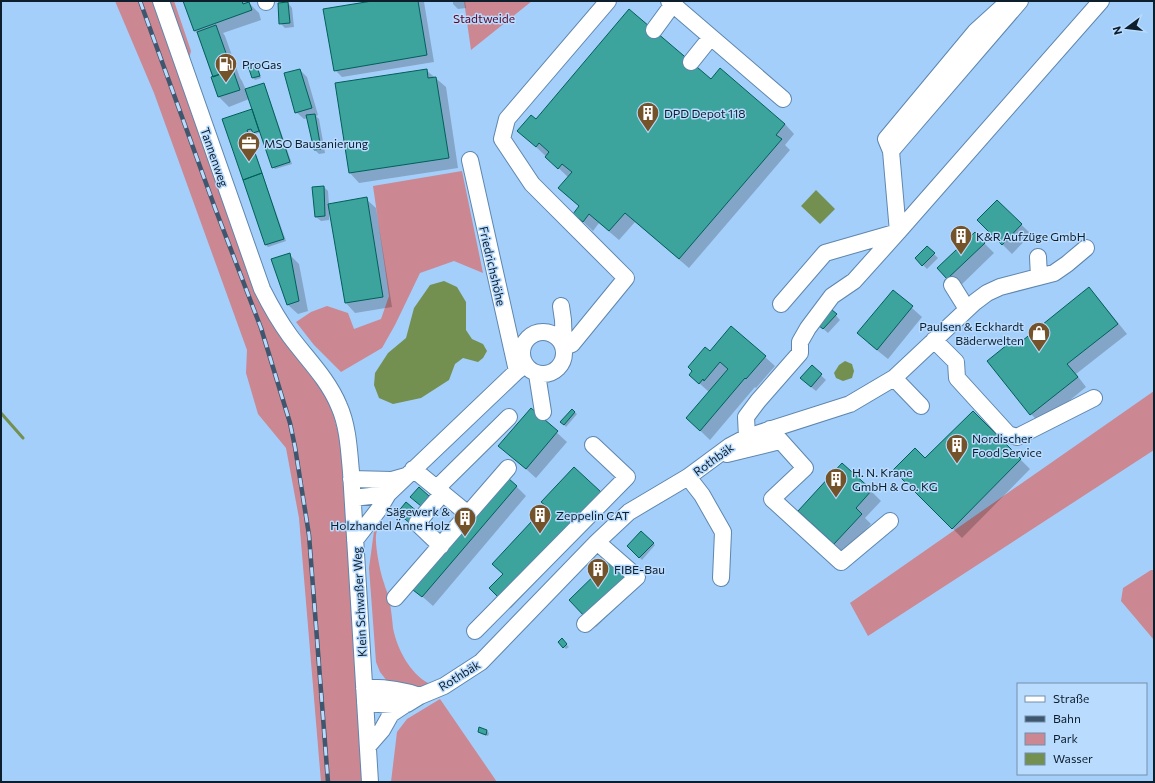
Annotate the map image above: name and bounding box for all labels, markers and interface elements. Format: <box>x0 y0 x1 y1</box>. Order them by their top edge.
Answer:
north arrow <box>1107 8 1147 48</box>
park label: Stadtweide <box>453 11 515 25</box>
text: N <box>1110 25 1124 36</box>
fuel station icon: ProGas <box>213 51 239 84</box>
place label: ProGas <box>242 57 282 71</box>
building icon: DPD Depot 118 <box>635 100 661 133</box>
place label: DPD Depot 118 <box>664 106 746 120</box>
street label: Tannenweg <box>198 125 232 189</box>
office icon: MSO Bausanierung <box>236 130 262 163</box>
place label: MSO Bausanierung <box>264 136 369 150</box>
building icon: K&R Aufzüge GmbH <box>948 223 974 256</box>
street label: Friedrichshöhe <box>477 225 509 307</box>
place label: K&R Aufzüge GmbH <box>976 229 1086 243</box>
place label: Paulsen & Eckhardt Bäderwelten <box>919 319 1024 347</box>
shop icon: Paulsen & Eckhardt Bäderwelten <box>1026 320 1052 353</box>
place label: Nordischer Food Service <box>972 431 1042 459</box>
building icon: Nordischer Food Service <box>944 432 970 465</box>
street label: Rothbäk <box>690 439 736 478</box>
place label: H. N. Krane GmbH & Co. KG <box>852 465 937 493</box>
building icon: H. N. Krane GmbH & Co. KG <box>823 466 849 499</box>
building icon: Zeppelin CAT <box>527 502 553 535</box>
place label: Sägewerk & Holzhandel Änne Holz <box>330 504 450 532</box>
building icon: Sägewerk & Holzhandel Änne Holz <box>452 505 478 538</box>
place label: Zeppelin CAT <box>556 508 630 522</box>
street label: Klein Schwaßer Weg <box>349 546 369 657</box>
building icon: FIBE-Bau <box>585 556 611 589</box>
place label: FIBE-Bau <box>614 562 665 576</box>
street label: Rothbäk <box>436 657 483 693</box>
legend <box>1017 683 1147 775</box>
text: Straße <box>1053 691 1089 705</box>
text: Bahn <box>1053 711 1081 725</box>
text: Park <box>1053 731 1079 745</box>
text: Wasser <box>1053 751 1093 765</box>

